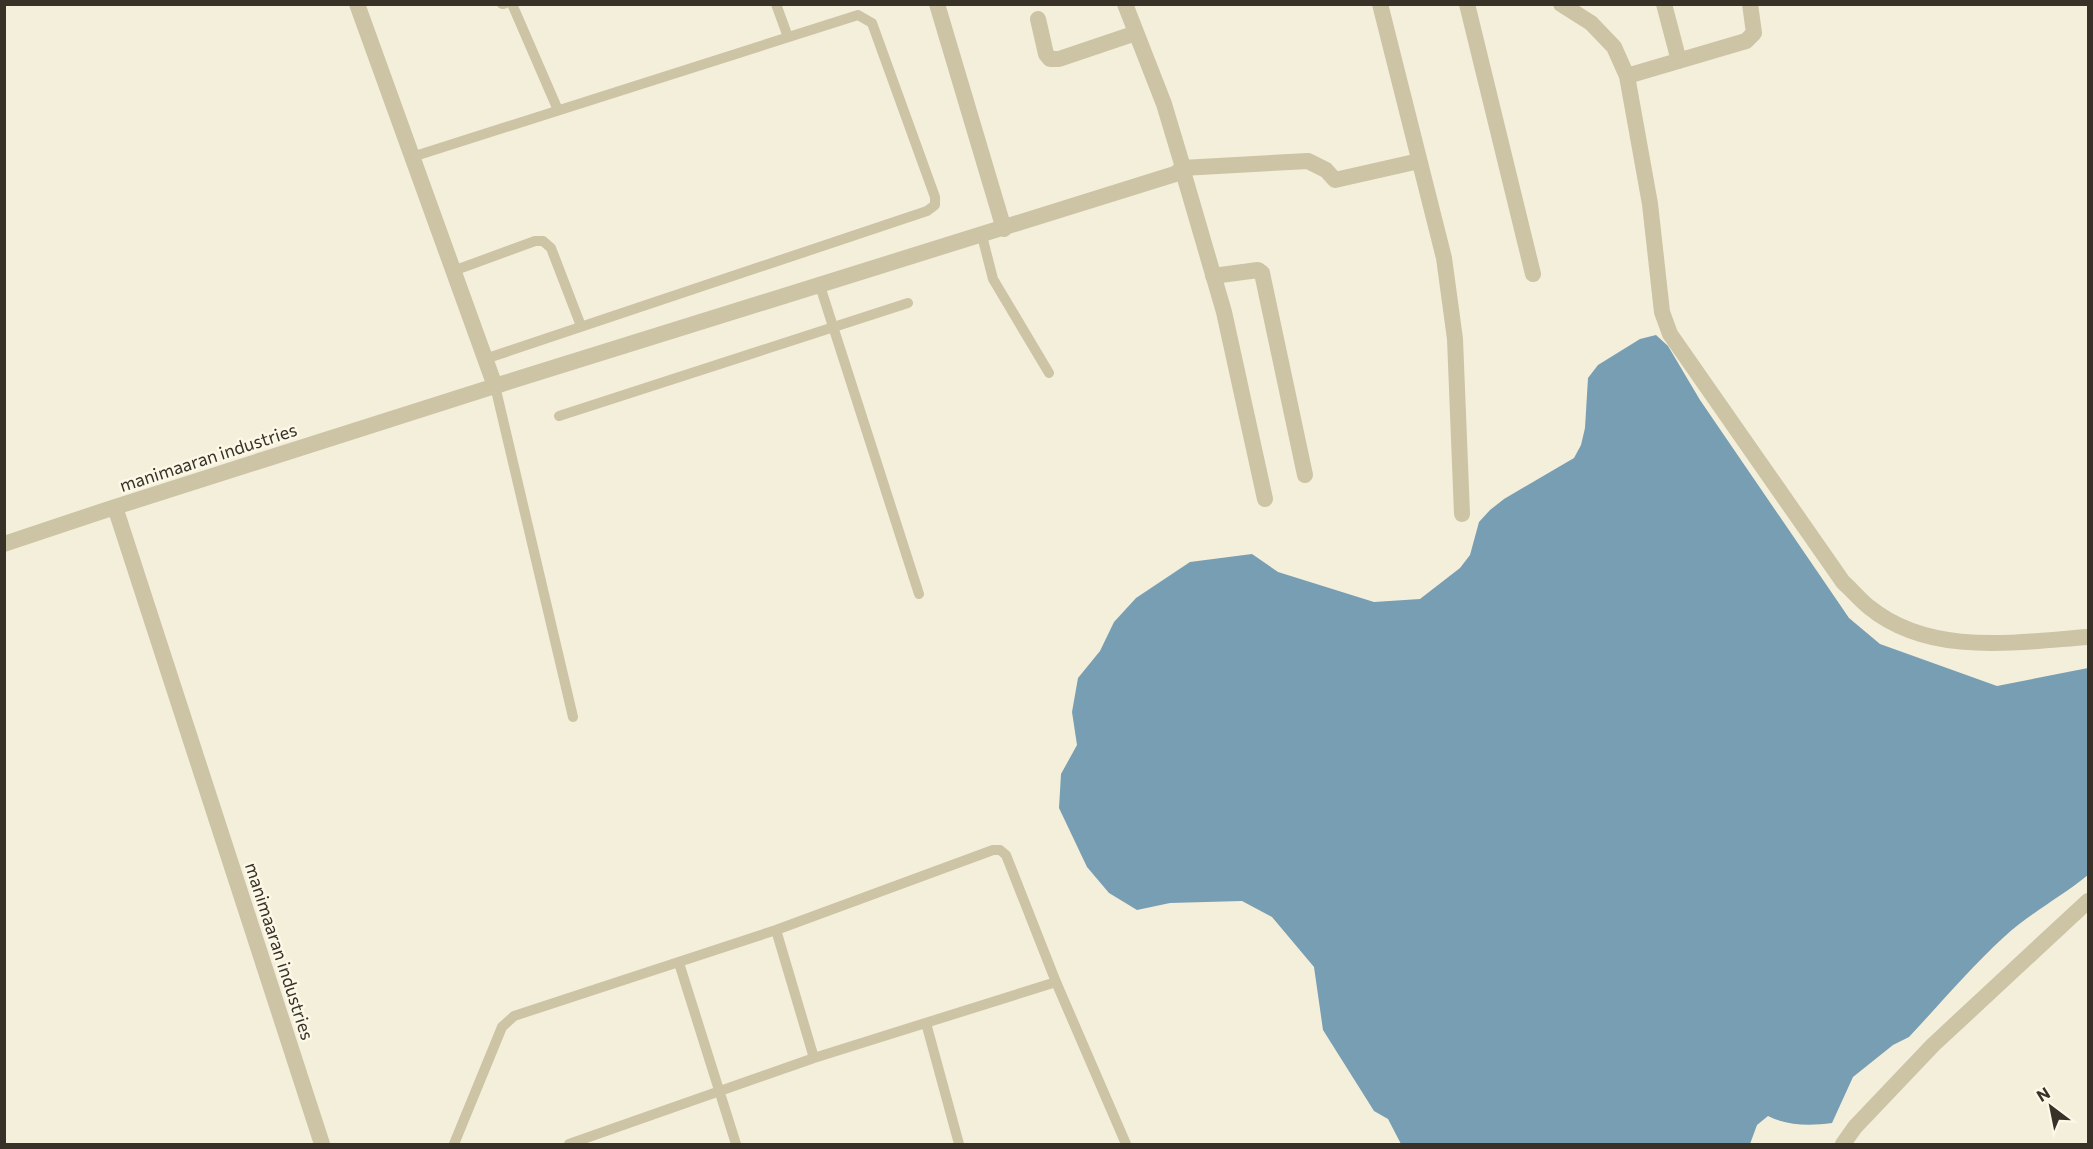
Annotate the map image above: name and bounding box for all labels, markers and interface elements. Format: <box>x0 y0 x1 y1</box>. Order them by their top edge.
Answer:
street label: manimaaran industries <box>117 418 299 496</box>
street label: manimaaran industries <box>241 860 319 1042</box>
north arrow <box>2021 1077 2081 1137</box>
text: N <box>2033 1083 2053 1105</box>

